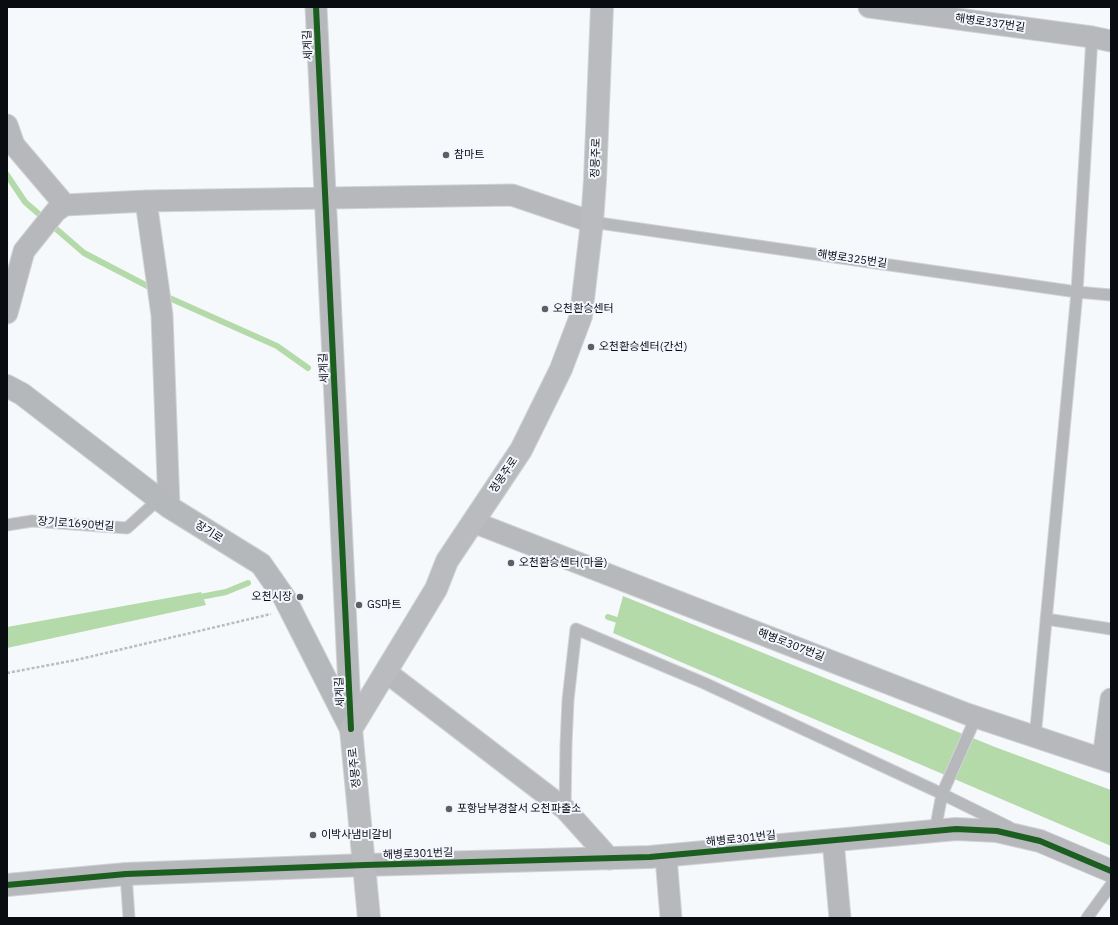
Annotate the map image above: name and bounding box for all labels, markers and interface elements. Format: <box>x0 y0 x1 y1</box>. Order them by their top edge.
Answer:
street label: 해병로337번길 <box>954 12 1026 34</box>
street label: 세계길 <box>301 29 315 61</box>
street label: 정몽주로 <box>589 138 603 178</box>
place label: 참마트 <box>454 148 484 162</box>
marker: 참마트 <box>441 150 451 160</box>
street label: 해병로325번길 <box>816 248 888 270</box>
place label: 오천환승센터 <box>553 302 614 316</box>
marker: 오천환승센터 <box>540 304 550 314</box>
place label: 오천환승센터(간선) <box>599 340 687 354</box>
marker: 오천환승센터(간선) <box>586 342 596 352</box>
street label: 세계길 <box>317 352 331 384</box>
street label: 정몽주로 <box>487 455 521 495</box>
street label: 장기로1690번길 <box>37 515 115 533</box>
street label: 장기로 <box>193 518 225 546</box>
place label: 오천환승센터(마을) <box>519 556 607 570</box>
marker: 오천환승센터(마을) <box>506 558 516 568</box>
place label: 오천시장 <box>252 590 292 604</box>
marker: 오천시장 <box>295 592 305 602</box>
place label: GS마트 <box>367 598 401 612</box>
marker: GS마트 <box>354 600 364 610</box>
street label: 해병로307번길 <box>756 626 826 664</box>
street label: 세계길 <box>333 676 347 708</box>
street label: 정몽주로 <box>346 747 364 789</box>
place label: 포항남부경찰서 오천파출소 <box>457 802 581 816</box>
marker: 포항남부경찰서 오천파출소 <box>444 804 454 814</box>
place label: 이박사냄비갈비 <box>321 828 392 842</box>
street label: 해병로301번길 <box>705 829 777 849</box>
marker: 이박사냄비갈비 <box>308 830 318 840</box>
street label: 해병로301번길 <box>383 846 453 862</box>

